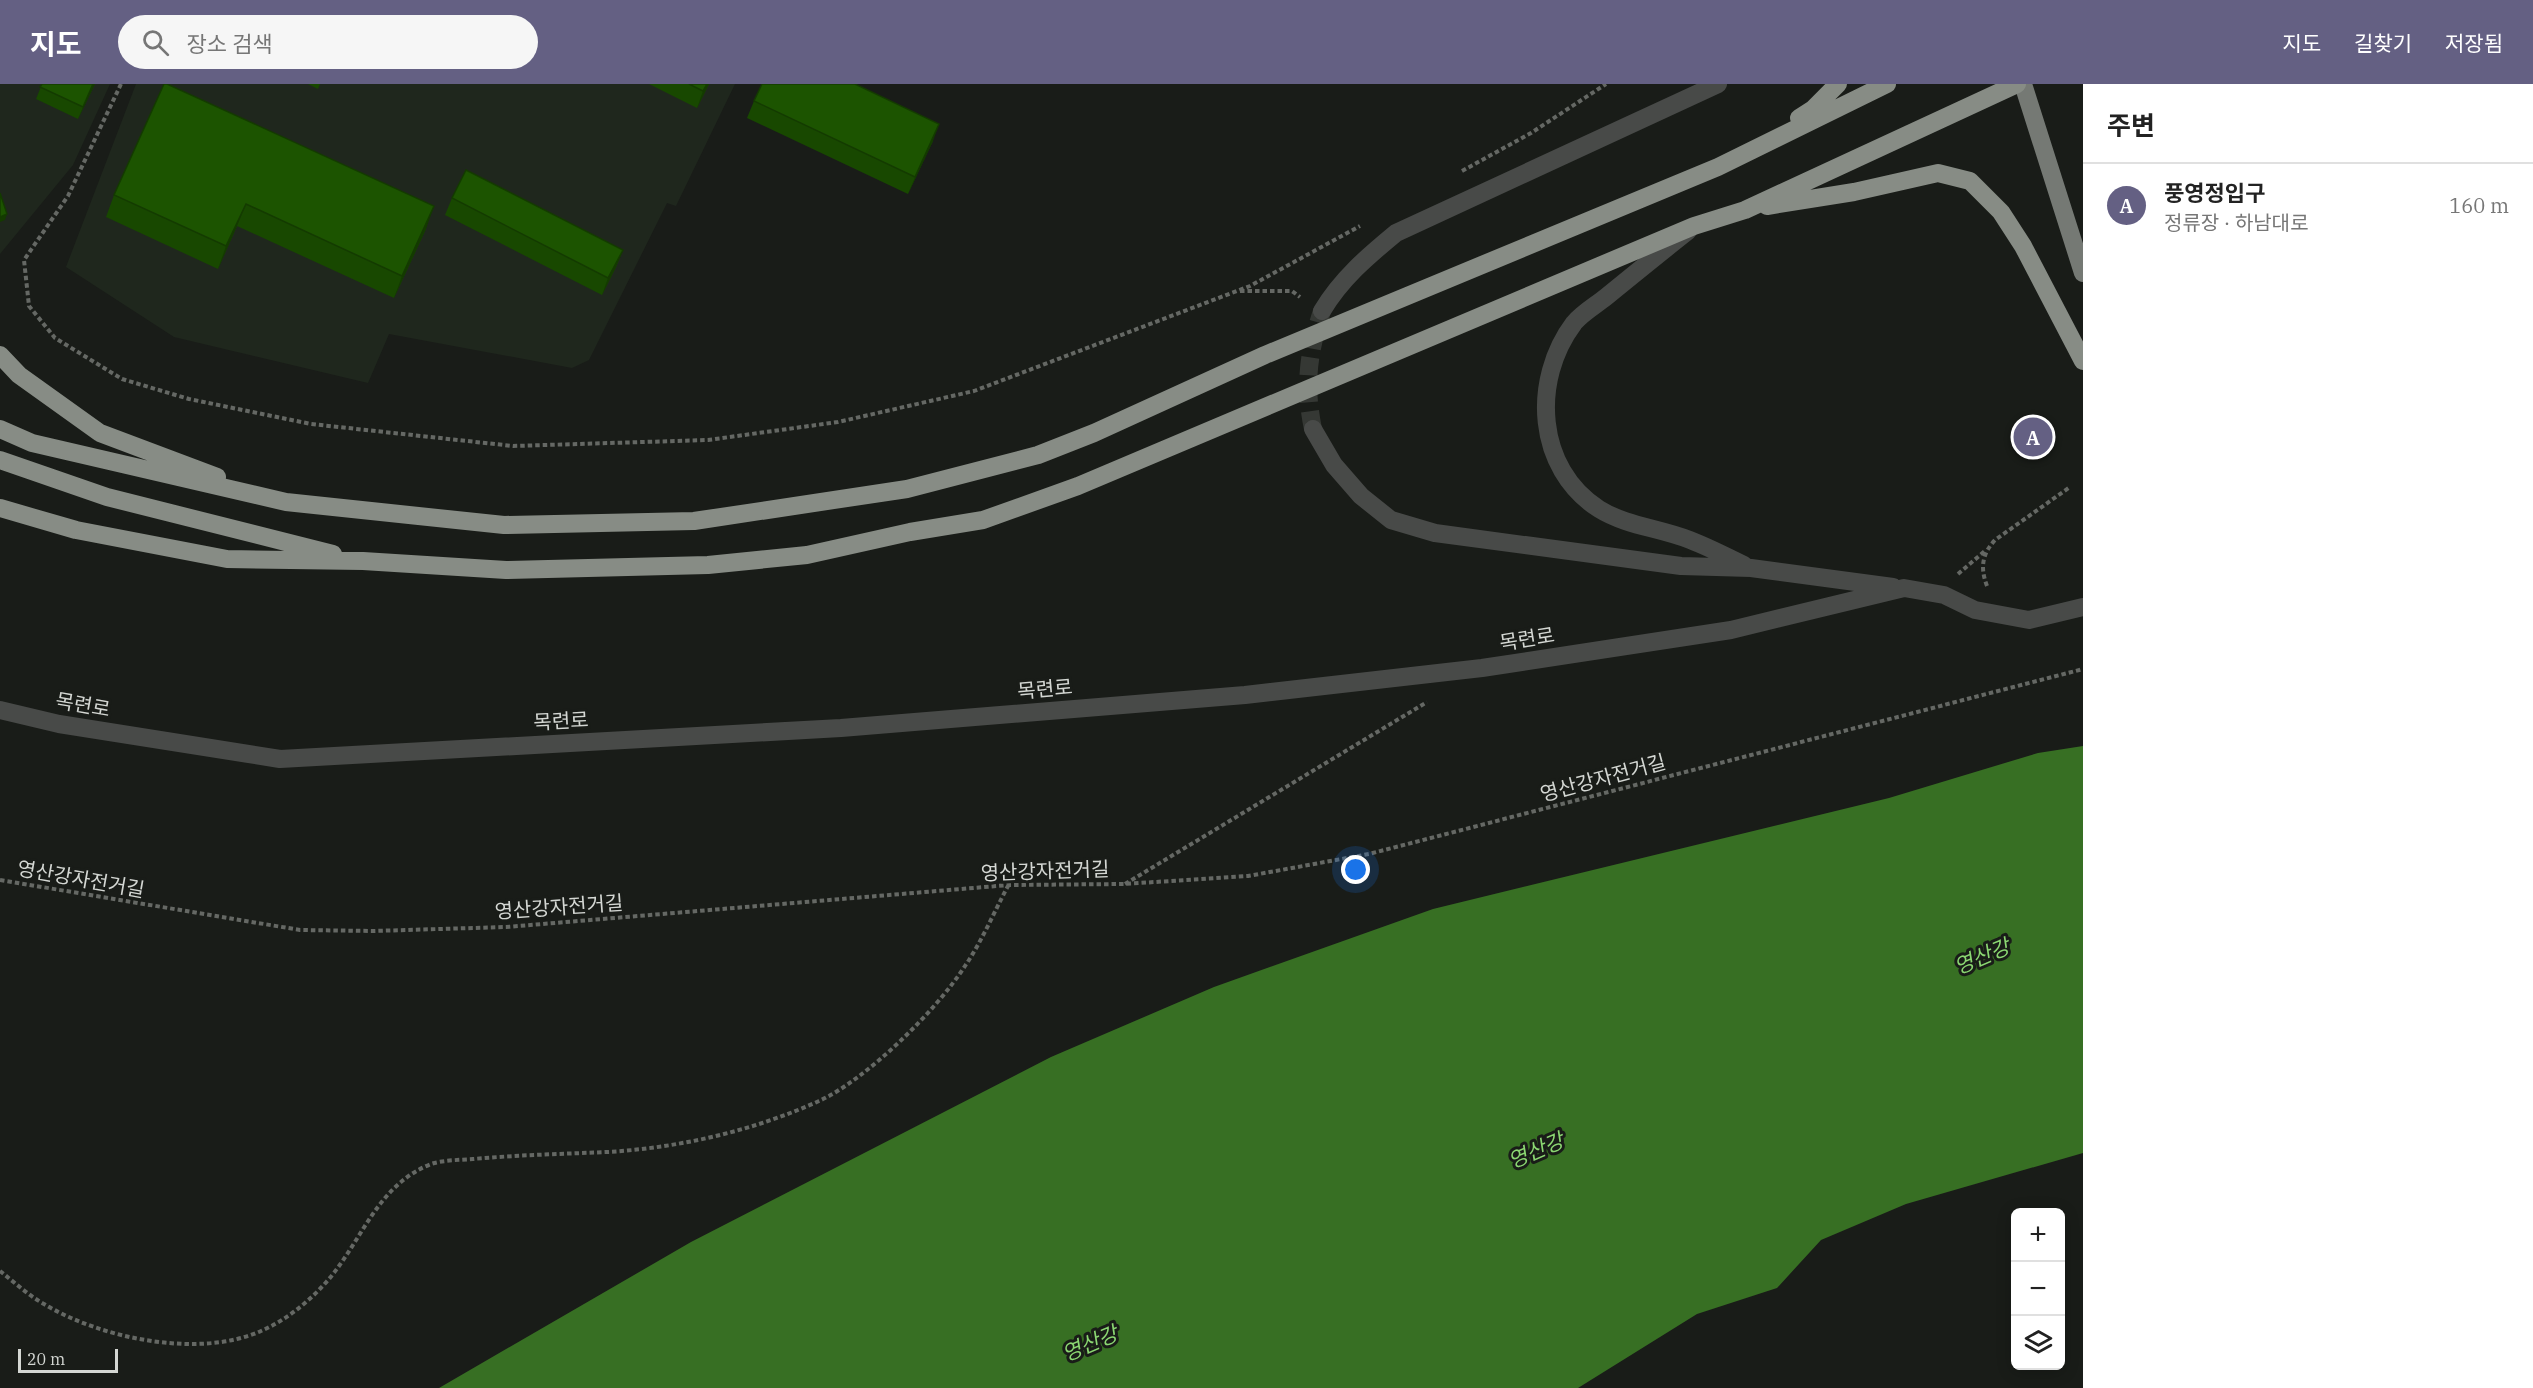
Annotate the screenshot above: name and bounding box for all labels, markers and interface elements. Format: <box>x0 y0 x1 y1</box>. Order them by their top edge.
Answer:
search box <box>118 15 538 69</box>
text: 지도 <box>30 25 82 62</box>
icon: search <box>139 26 172 59</box>
text: 장소 검색 <box>187 29 273 58</box>
text: 지도 <box>2282 29 2321 57</box>
text: 길찾기 <box>2354 29 2412 57</box>
text: 저장됨 <box>2445 29 2503 57</box>
text: 주변 <box>2107 108 2155 142</box>
text: 풍영정입구 <box>2164 178 2265 207</box>
text: A <box>2120 192 2133 219</box>
text: 160 m <box>2449 192 2509 219</box>
text: 정류장 · 하남대로 <box>2164 209 2309 236</box>
pin: A <box>2014 414 2052 460</box>
street label: 목련로 <box>1498 621 1556 656</box>
street label: 목련로 <box>1016 673 1074 704</box>
street label: 목련로 <box>54 686 113 723</box>
street label: 목련로 <box>533 706 589 735</box>
street label: 영산강자전거길 <box>1537 748 1669 807</box>
street label: 영산강자전거길 <box>15 854 147 903</box>
street label: 영산강자전거길 <box>980 855 1110 886</box>
your location <box>1341 855 1370 884</box>
street label: 영산강자전거길 <box>494 889 624 924</box>
water label: 영산강 <box>1949 931 2016 980</box>
water label: 영산강 <box>1503 1125 1570 1174</box>
map controls <box>2011 1208 2065 1370</box>
button: + <box>2011 1208 2065 1262</box>
button: − <box>2011 1262 2065 1316</box>
button: layers <box>2011 1316 2065 1370</box>
water label: 영산강 <box>1057 1318 1124 1367</box>
scale bar <box>18 1346 118 1374</box>
text: 20 m <box>27 1349 65 1369</box>

